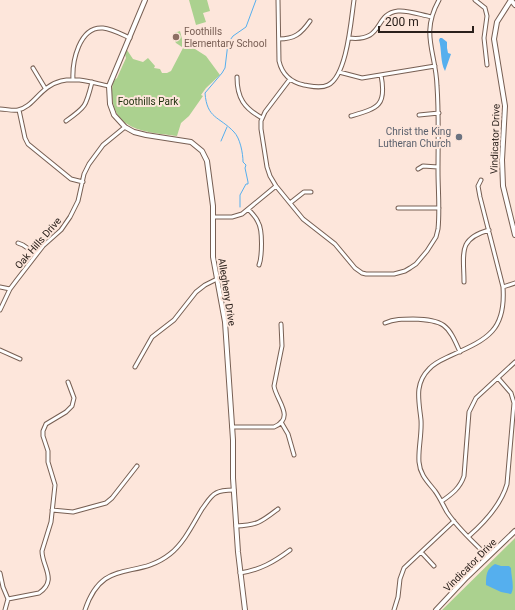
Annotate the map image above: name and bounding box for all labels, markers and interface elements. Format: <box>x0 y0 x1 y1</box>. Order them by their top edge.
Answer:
scale bar <box>379 8 473 34</box>
text: 200 m <box>385 15 419 29</box>
place label: Foothills Elementary School <box>184 26 267 49</box>
marker: Foothills Elementary School <box>171 32 181 42</box>
park label: Foothills Park <box>118 96 179 107</box>
street label: Vindicator Drive <box>488 104 502 174</box>
place label: Christ the King Lutheran Church <box>378 126 451 149</box>
marker: Christ the King Lutheran Church <box>454 132 464 142</box>
street label: Oak Hills Drive <box>13 215 63 271</box>
street label: Allegheny Drive <box>216 257 238 327</box>
street label: Vindicator Drive <box>441 536 499 594</box>

